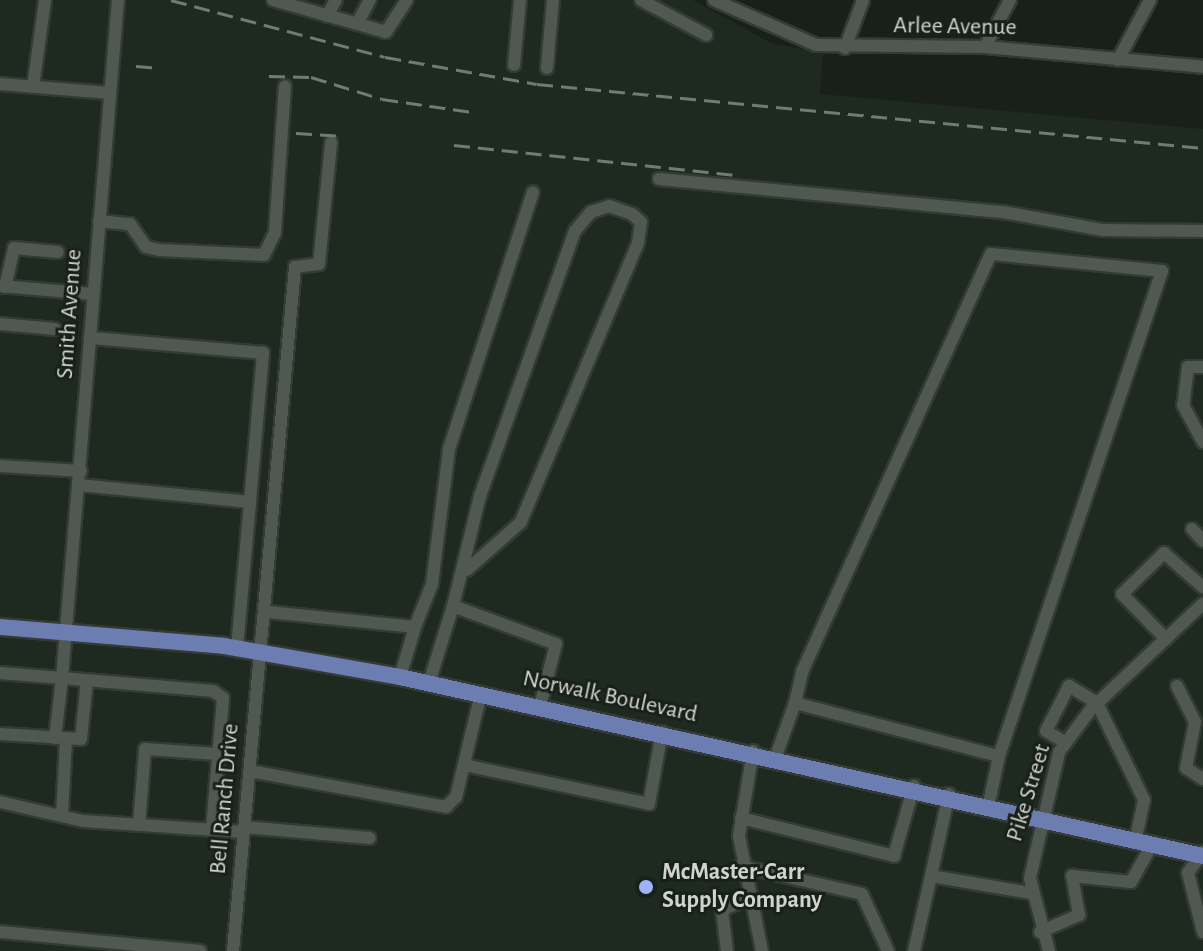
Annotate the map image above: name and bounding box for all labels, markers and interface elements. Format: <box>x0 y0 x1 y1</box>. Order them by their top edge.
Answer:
street label: Arlee Avenue <box>893 12 1017 42</box>
street label: Smith Avenue <box>51 248 89 380</box>
street label: Norwalk Boulevard <box>520 664 700 730</box>
street label: Bell Ranch Drive <box>204 722 246 876</box>
street label: Pike Street <box>1001 741 1057 845</box>
place label: McMaster-Carr Supply Company <box>662 859 822 915</box>
marker: McMaster-Carr Supply Company <box>637 878 655 896</box>

